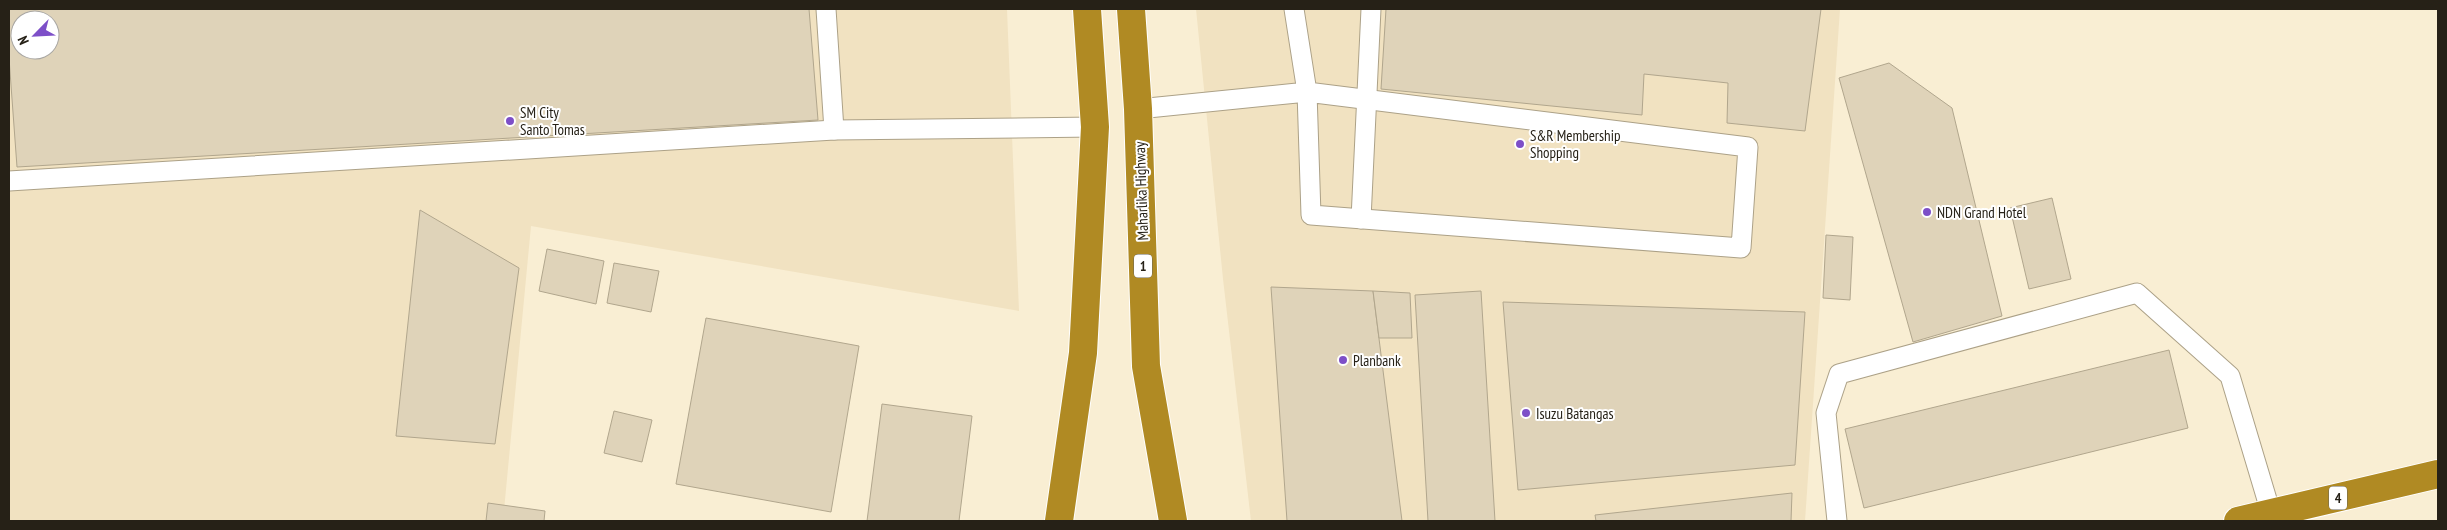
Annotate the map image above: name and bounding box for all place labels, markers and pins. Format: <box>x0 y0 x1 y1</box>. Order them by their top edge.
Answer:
place label: SM City Santo Tomas <box>520 103 585 139</box>
marker: SM City Santo Tomas <box>504 115 516 127</box>
place label: S&R Membership Shopping <box>1530 126 1620 162</box>
marker: S&R Membership Shopping <box>1514 138 1526 150</box>
place label: NDN Grand Hotel <box>1937 203 2027 222</box>
marker: NDN Grand Hotel <box>1921 206 1933 218</box>
place label: Planbank <box>1353 351 1401 370</box>
marker: Planbank <box>1337 354 1349 366</box>
place label: Isuzu Batangas <box>1536 404 1614 423</box>
marker: Isuzu Batangas <box>1520 407 1532 419</box>

